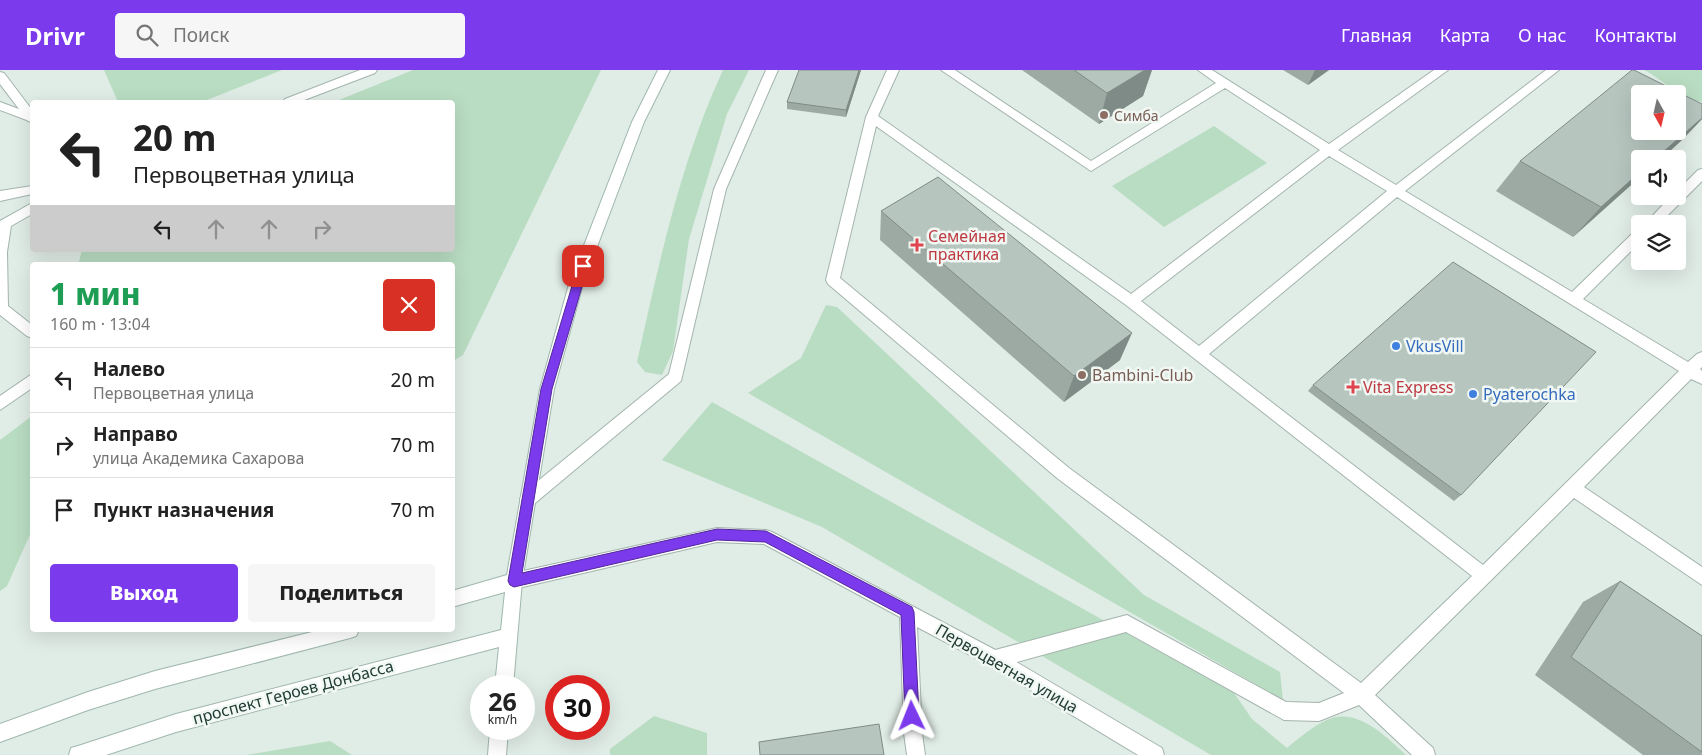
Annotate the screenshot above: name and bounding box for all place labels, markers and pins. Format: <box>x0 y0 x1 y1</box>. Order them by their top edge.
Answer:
place label: Симба <box>1114 106 1159 125</box>
marker: Симба <box>1098 109 1110 121</box>
place label: Семейная практика <box>928 225 1006 265</box>
marker: Семейная практика <box>910 238 924 252</box>
pin <box>562 245 604 287</box>
place label: VkusVill <box>1406 335 1464 357</box>
marker: VkusVill <box>1390 340 1402 352</box>
place label: Bambini-Club <box>1092 364 1193 386</box>
marker: Bambini-Club <box>1076 369 1088 381</box>
place label: Vita Express <box>1363 376 1453 398</box>
marker: Vita Express <box>1347 381 1359 393</box>
place label: Pyaterochka <box>1483 383 1576 405</box>
marker: Pyaterochka <box>1467 388 1479 400</box>

